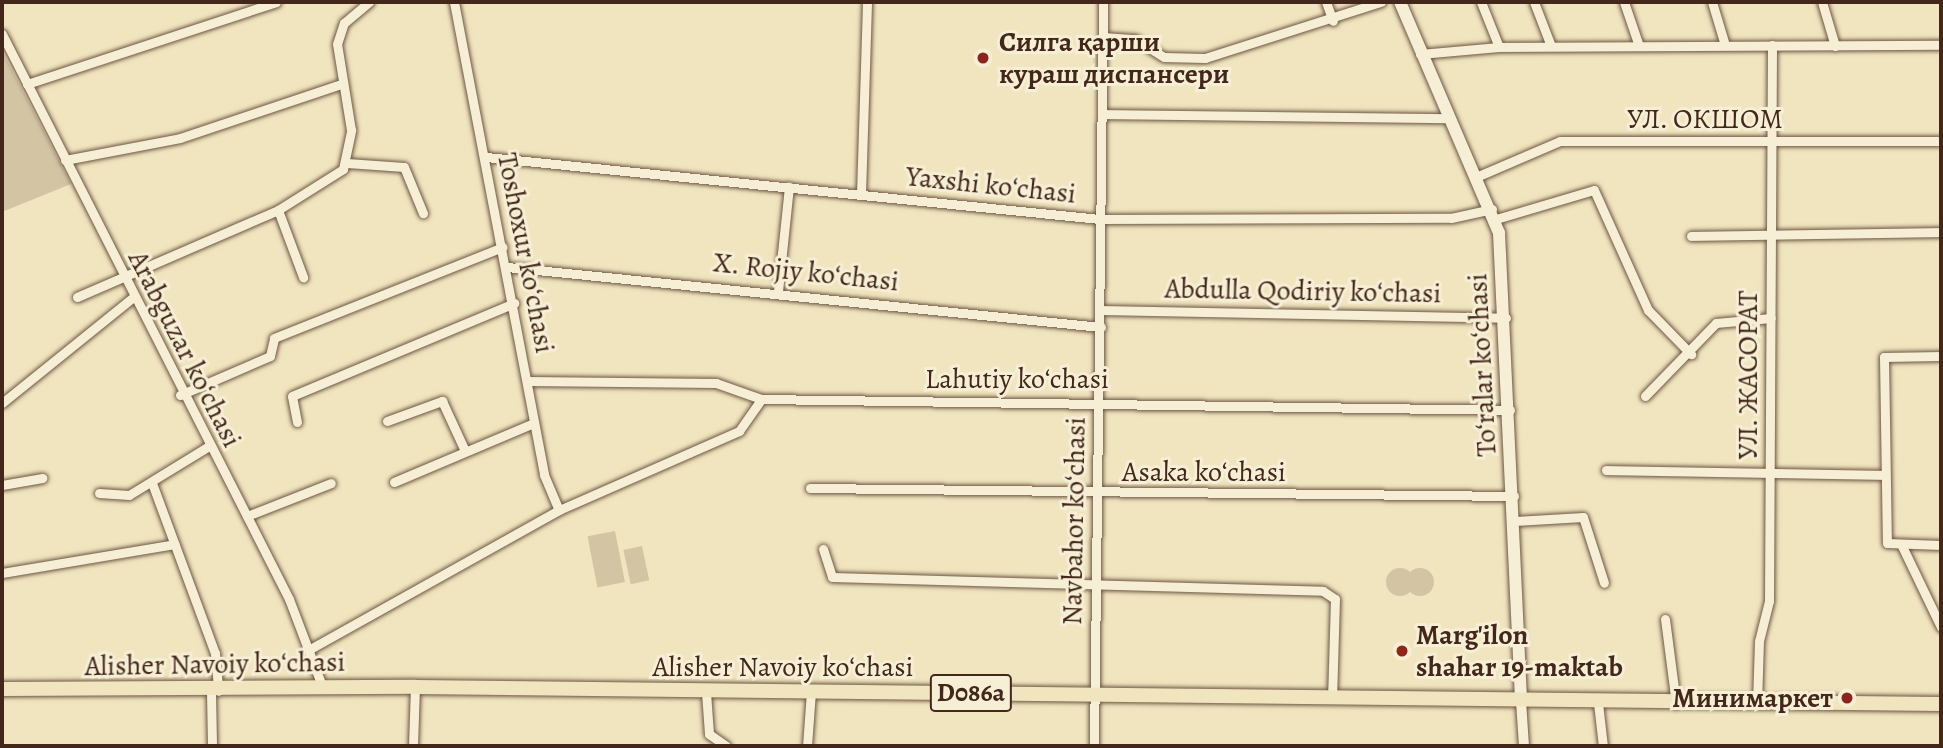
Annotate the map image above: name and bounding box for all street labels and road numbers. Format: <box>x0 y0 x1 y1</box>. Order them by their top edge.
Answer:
street label: УЛ. ОКШОМ <box>1627 102 1783 136</box>
street label: Toshoxur koʻchasi <box>490 150 562 356</box>
street label: Yaxshi koʻchasi <box>904 159 1078 211</box>
street label: Arabguzar koʻchasi <box>121 245 249 453</box>
street label: X. Rojiy koʻchasi <box>711 246 901 298</box>
street label: Abdulla Qodiriy koʻchasi <box>1164 272 1442 310</box>
street label: Toʻralar koʻchasi <box>1460 273 1504 457</box>
street label: УЛ. ЖАСОРАТ <box>1731 290 1765 460</box>
street label: Lahutiy koʻchasi <box>925 362 1109 396</box>
street label: Navbahor koʻchasi <box>1055 417 1093 625</box>
street label: Asaka koʻchasi <box>1122 455 1286 489</box>
street label: Alisher Navoiy koʻchasi <box>84 645 346 683</box>
street label: Alisher Navoiy koʻchasi <box>653 650 913 684</box>
road number: D086a <box>929 670 1013 716</box>

